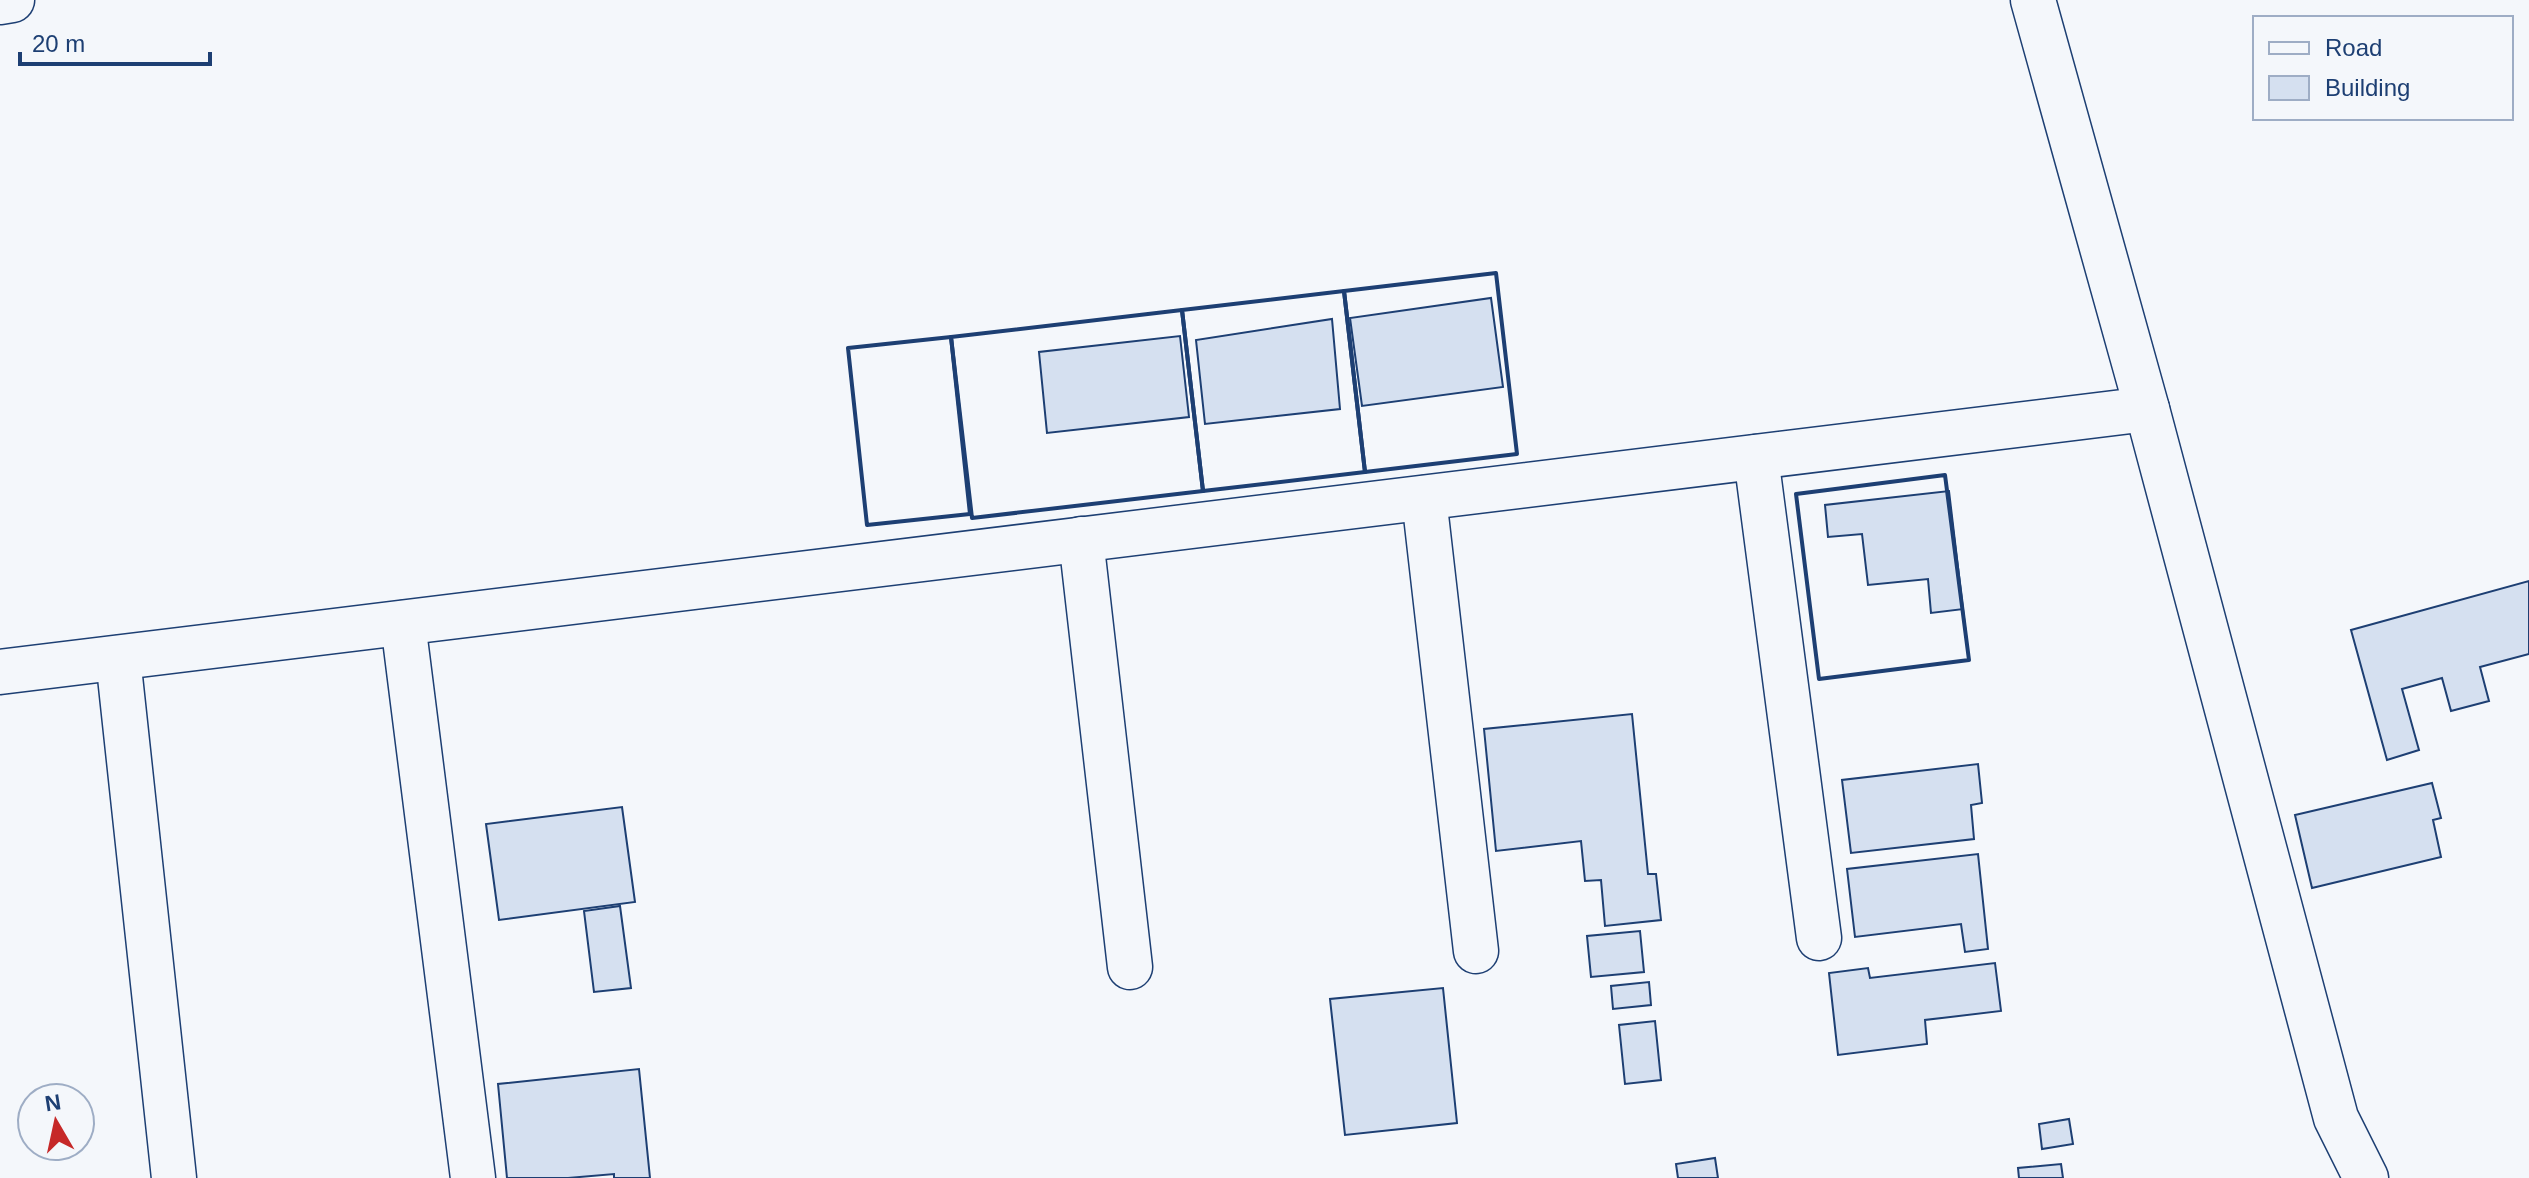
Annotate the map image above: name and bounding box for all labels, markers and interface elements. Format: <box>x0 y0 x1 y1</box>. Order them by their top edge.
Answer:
scale bar <box>20 16 210 66</box>
legend <box>2253 16 2513 120</box>
text: 20 m <box>32 30 85 57</box>
text: Road <box>2325 34 2382 61</box>
text: Building <box>2325 74 2410 101</box>
north arrow <box>16 1082 96 1162</box>
text: N <box>43 1089 63 1116</box>

